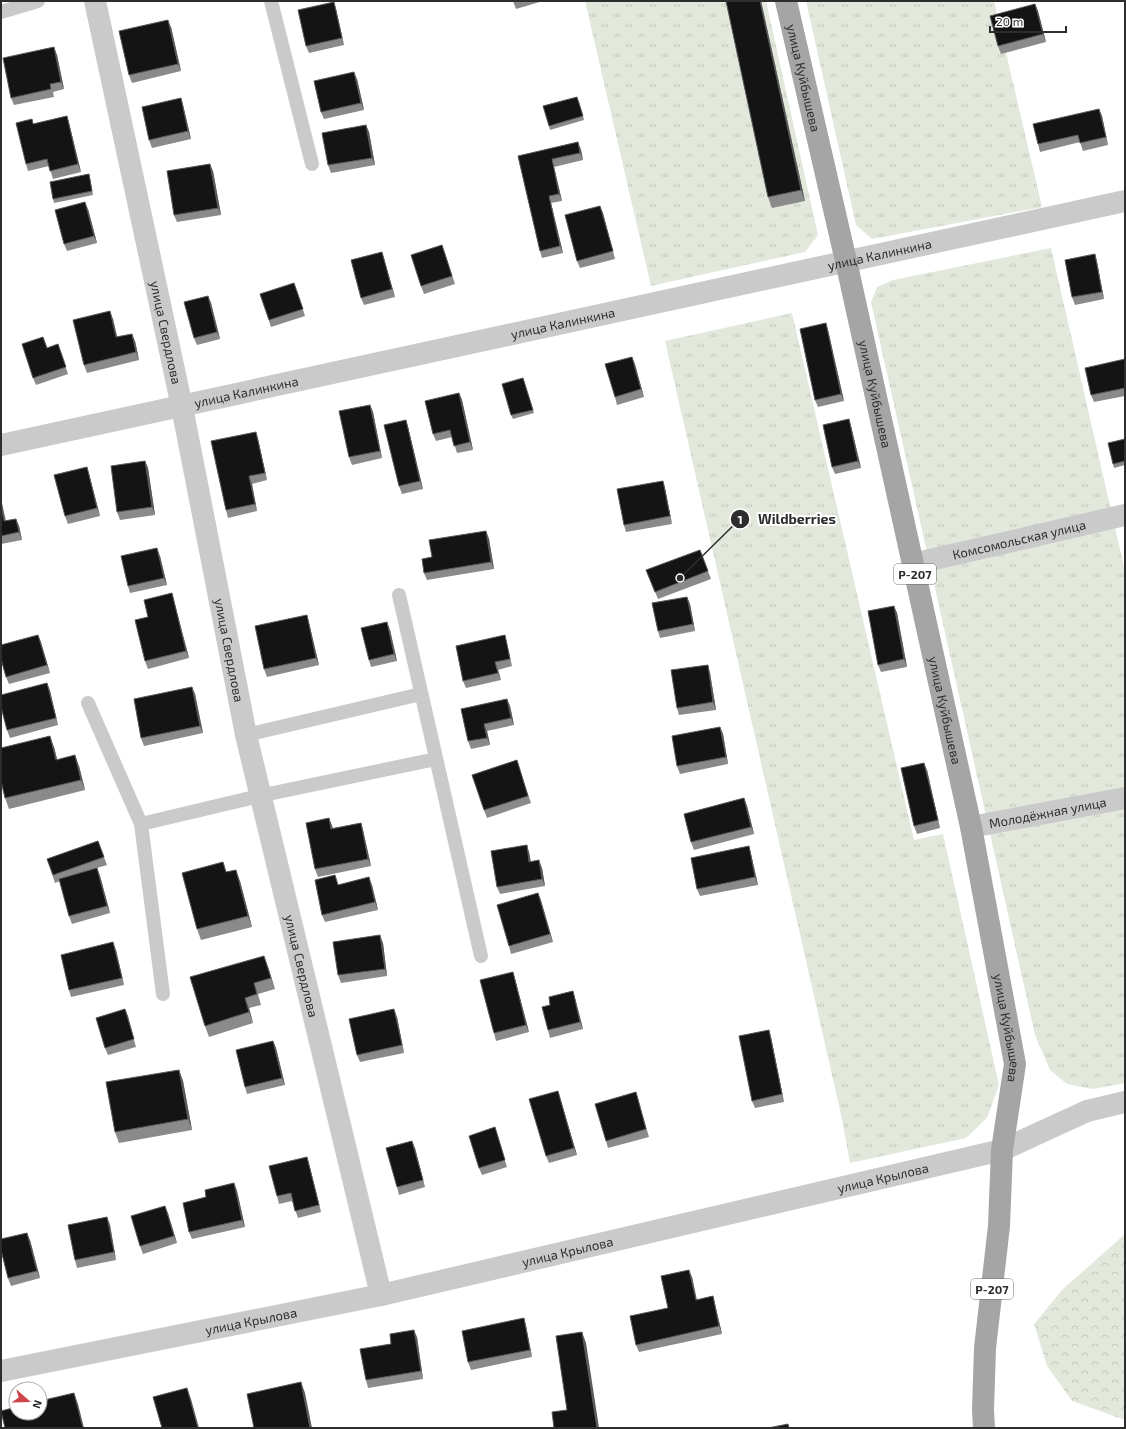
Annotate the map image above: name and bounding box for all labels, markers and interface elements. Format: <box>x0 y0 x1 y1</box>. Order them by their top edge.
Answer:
scale bar <box>990 8 1066 34</box>
text: 20 m <box>996 14 1023 28</box>
street label: улица Куйбышева <box>784 22 824 133</box>
street label: улица Калинкина <box>826 235 933 273</box>
street label: улица Свердлова <box>147 279 185 386</box>
street label: улица Калинкина <box>509 304 616 342</box>
street label: улица Куйбышева <box>856 338 895 449</box>
street label: улица Калинкина <box>193 373 300 411</box>
callout: Wildberries <box>730 506 844 532</box>
text: Wildberries <box>758 510 836 527</box>
text: 1 <box>737 512 743 526</box>
street label: Комсомольская улица <box>951 516 1088 563</box>
road number: Р-207 <box>894 564 936 584</box>
street label: улица Свердлова <box>212 597 247 703</box>
street label: улица Куйбышева <box>926 655 965 766</box>
street label: Молодёжная улица <box>988 794 1108 831</box>
street label: улица Свердлова <box>282 913 322 1019</box>
street label: улица Куйбышева <box>990 972 1023 1084</box>
street label: улица Крылова <box>836 1159 930 1196</box>
street label: улица Крылова <box>520 1233 615 1270</box>
road number: Р-207 <box>971 1279 1013 1299</box>
street label: улица Крылова <box>204 1304 298 1338</box>
north arrow <box>8 1381 48 1421</box>
text: N <box>30 1399 45 1411</box>

